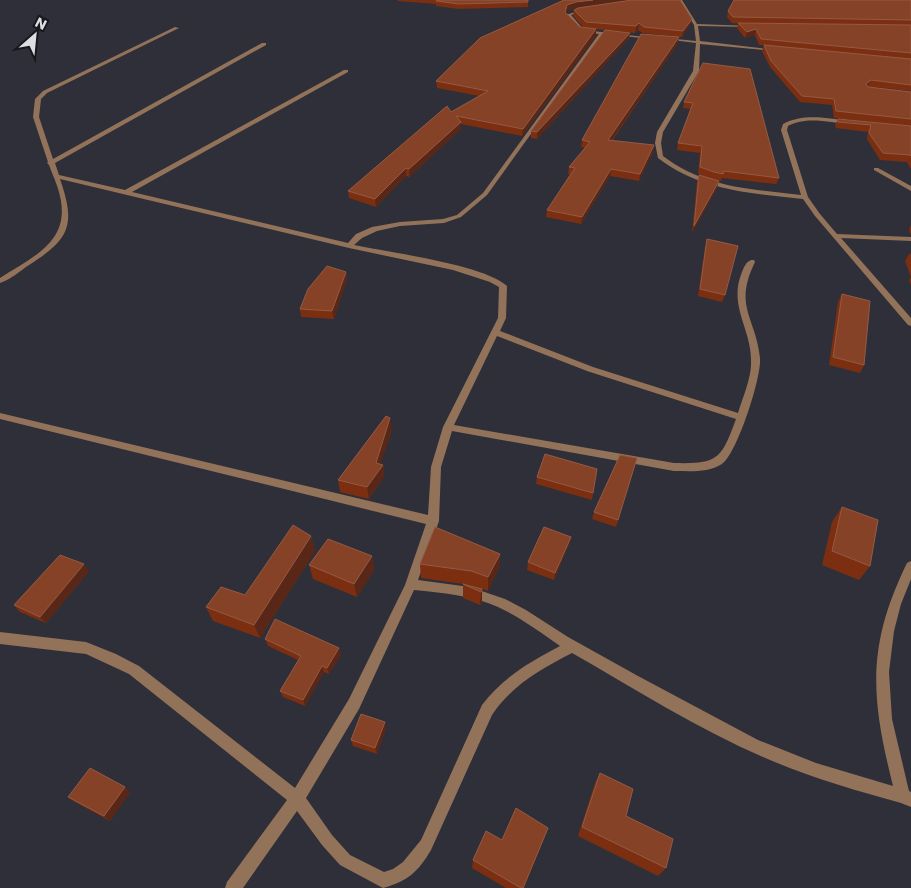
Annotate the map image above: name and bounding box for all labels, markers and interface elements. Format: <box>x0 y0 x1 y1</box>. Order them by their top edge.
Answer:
north arrow <box>10 10 60 60</box>
text: N <box>32 12 50 35</box>

